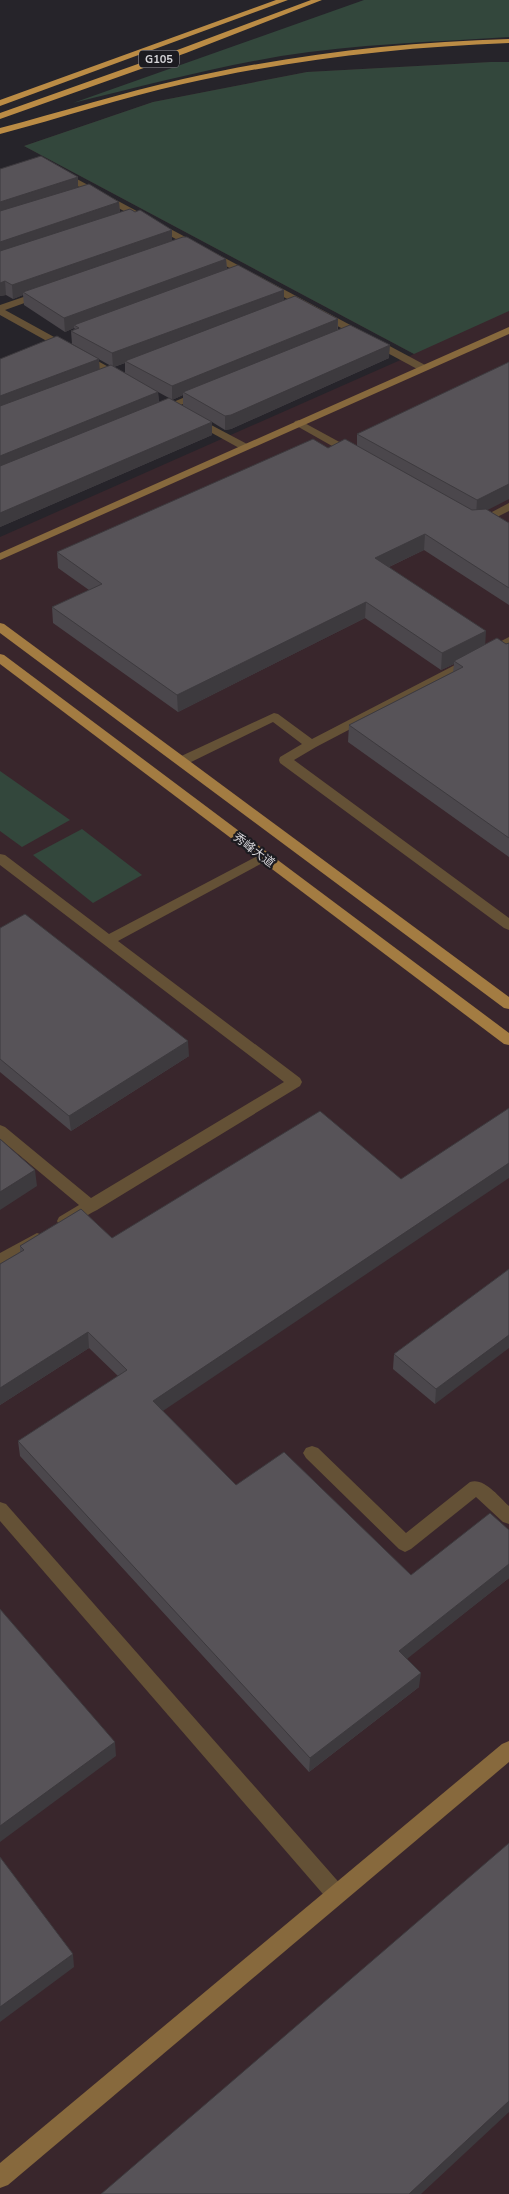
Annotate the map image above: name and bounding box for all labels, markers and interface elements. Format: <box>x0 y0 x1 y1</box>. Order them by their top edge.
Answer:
road number: G105 <box>139 51 179 68</box>
street label: 秀峰大道 <box>230 829 278 871</box>

